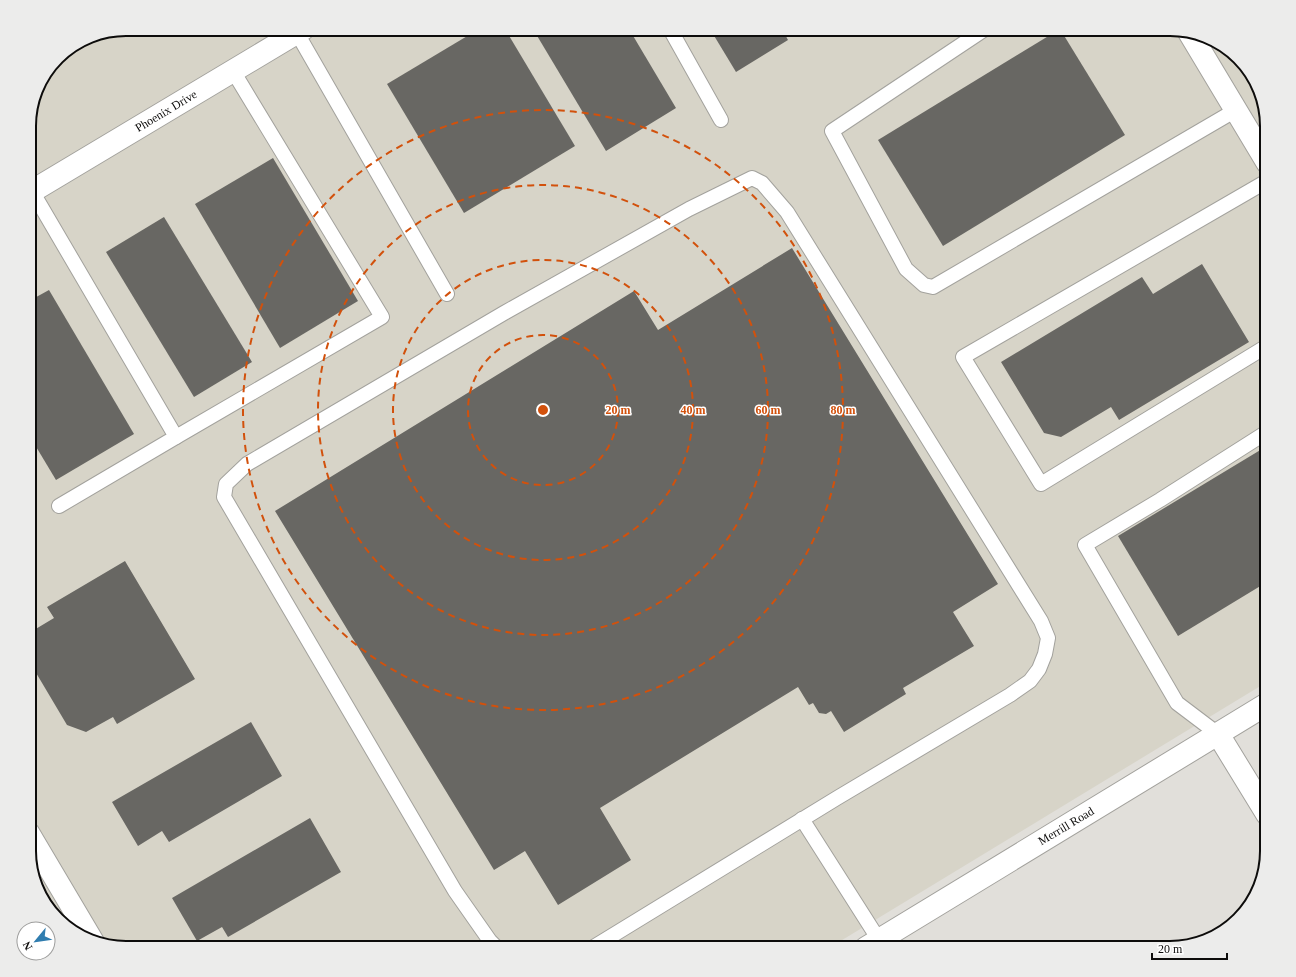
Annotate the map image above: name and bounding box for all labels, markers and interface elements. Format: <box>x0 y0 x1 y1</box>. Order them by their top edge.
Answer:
street label: Phoenix Drive <box>133 87 199 135</box>
centre of rings <box>536 403 550 417</box>
text: 20 m <box>606 403 631 417</box>
text: 40 m <box>681 403 706 417</box>
text: 60 m <box>756 403 781 417</box>
text: 80 m <box>831 403 856 417</box>
street label: Merrill Road <box>1036 804 1096 848</box>
north arrow <box>16 921 56 961</box>
scale bar <box>1152 935 1227 961</box>
text: N <box>20 939 34 952</box>
text: 20 m <box>1158 942 1183 956</box>

